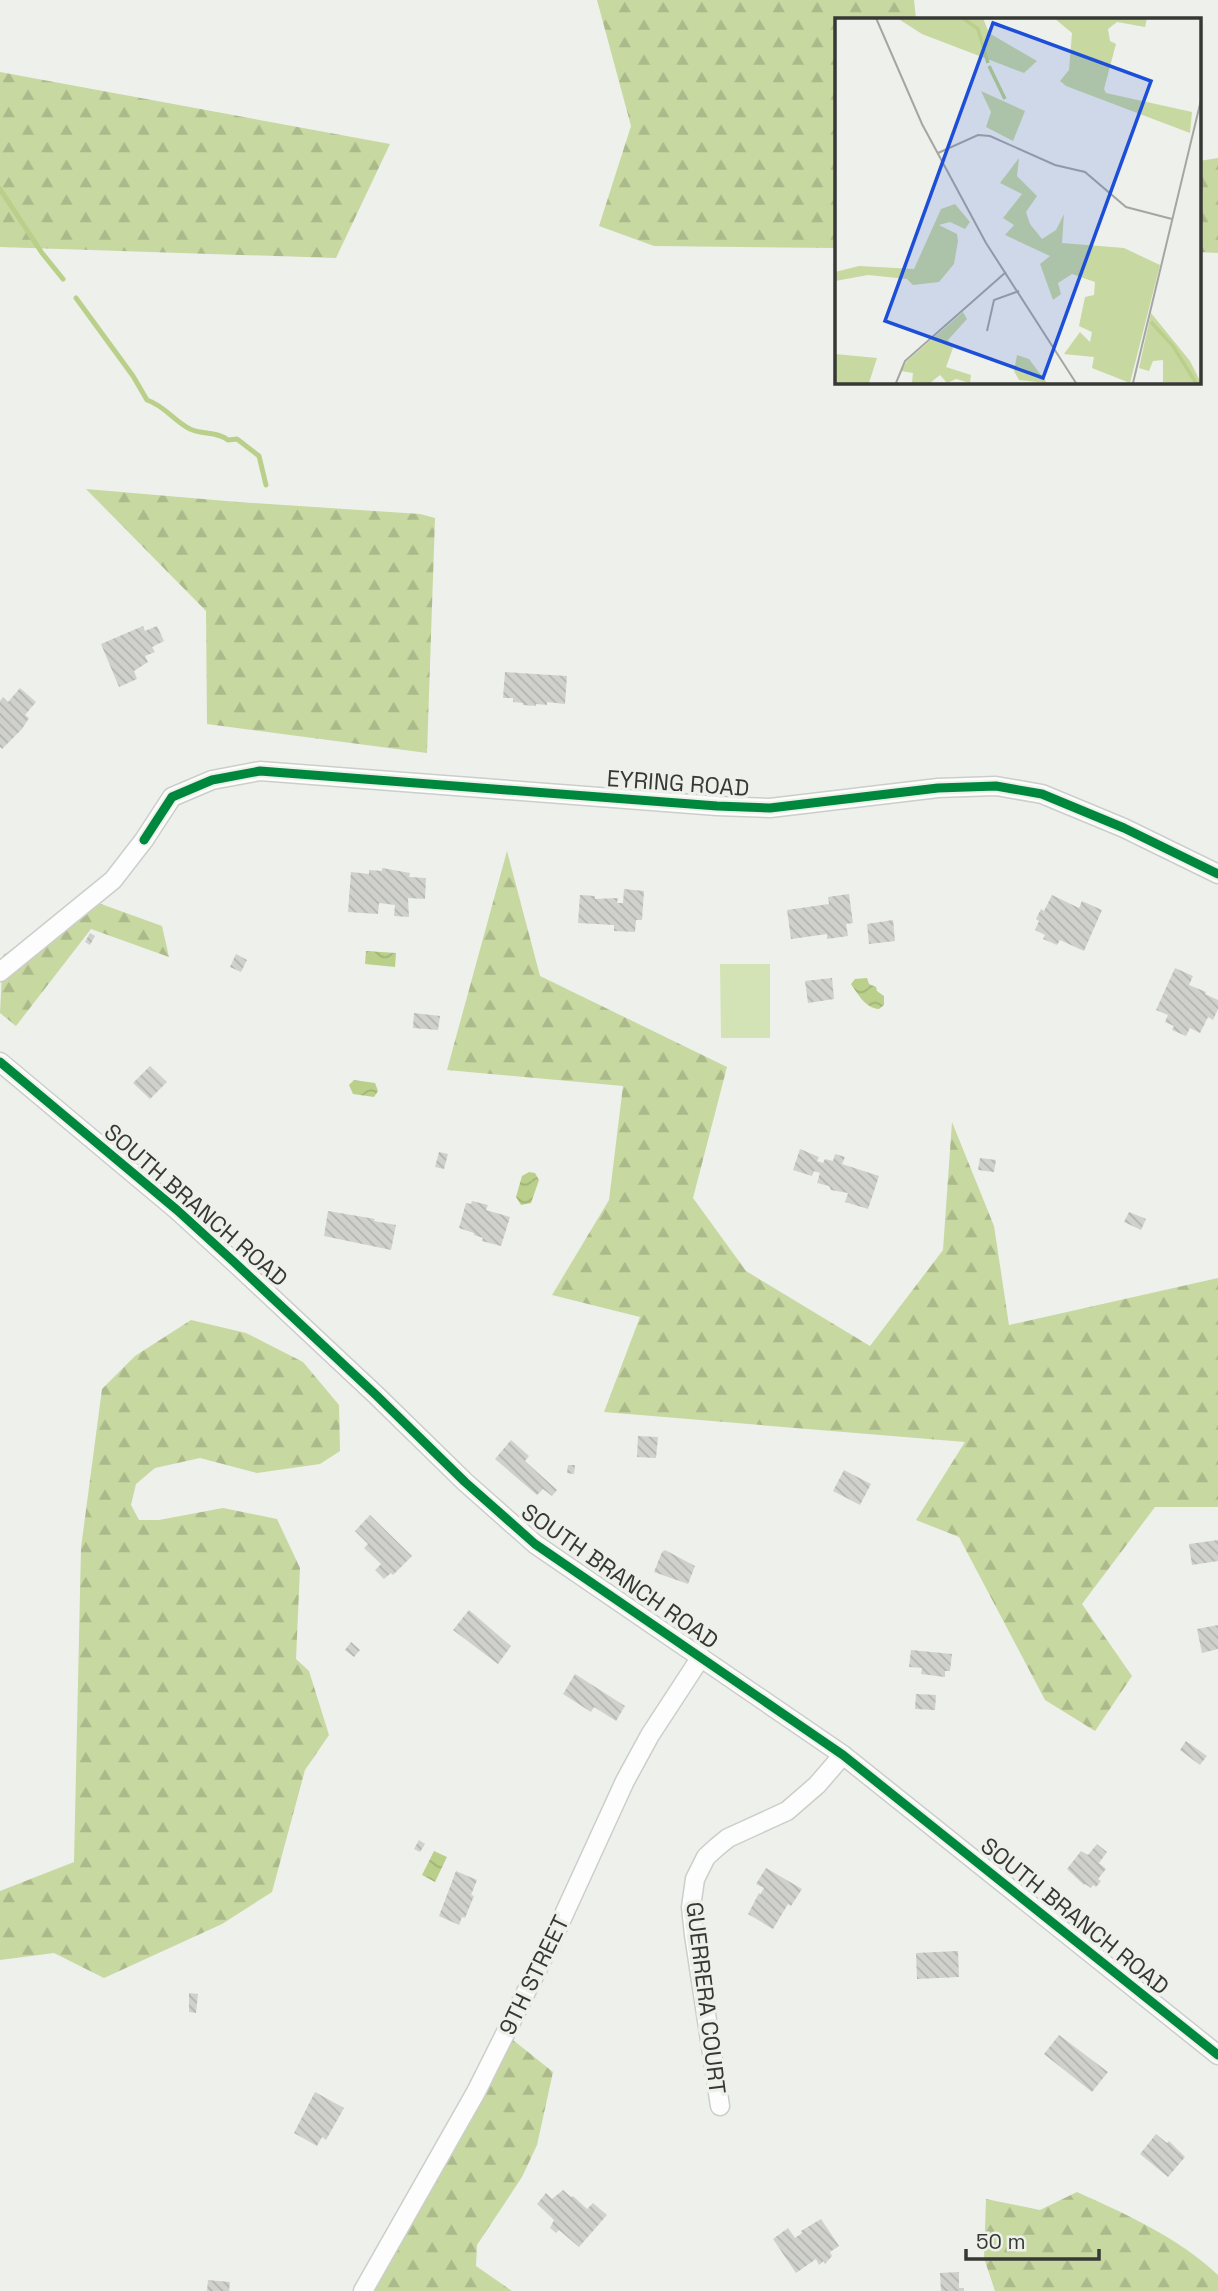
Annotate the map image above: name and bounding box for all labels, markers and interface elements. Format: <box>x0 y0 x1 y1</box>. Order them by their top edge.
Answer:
inset map <box>835 18 1200 383</box>
street label: EYRING ROAD <box>606 763 750 803</box>
street label: SOUTH BRANCH ROAD <box>98 1117 294 1293</box>
street label: SOUTH BRANCH ROAD <box>516 1497 724 1655</box>
street label: SOUTH BRANCH ROAD <box>975 1831 1175 2001</box>
street label: GUERRERA COURT <box>679 1900 733 2096</box>
street label: 9TH STREET <box>492 1910 576 2040</box>
scale bar <box>966 2218 1099 2262</box>
text: 50 m <box>976 2228 1026 2255</box>

